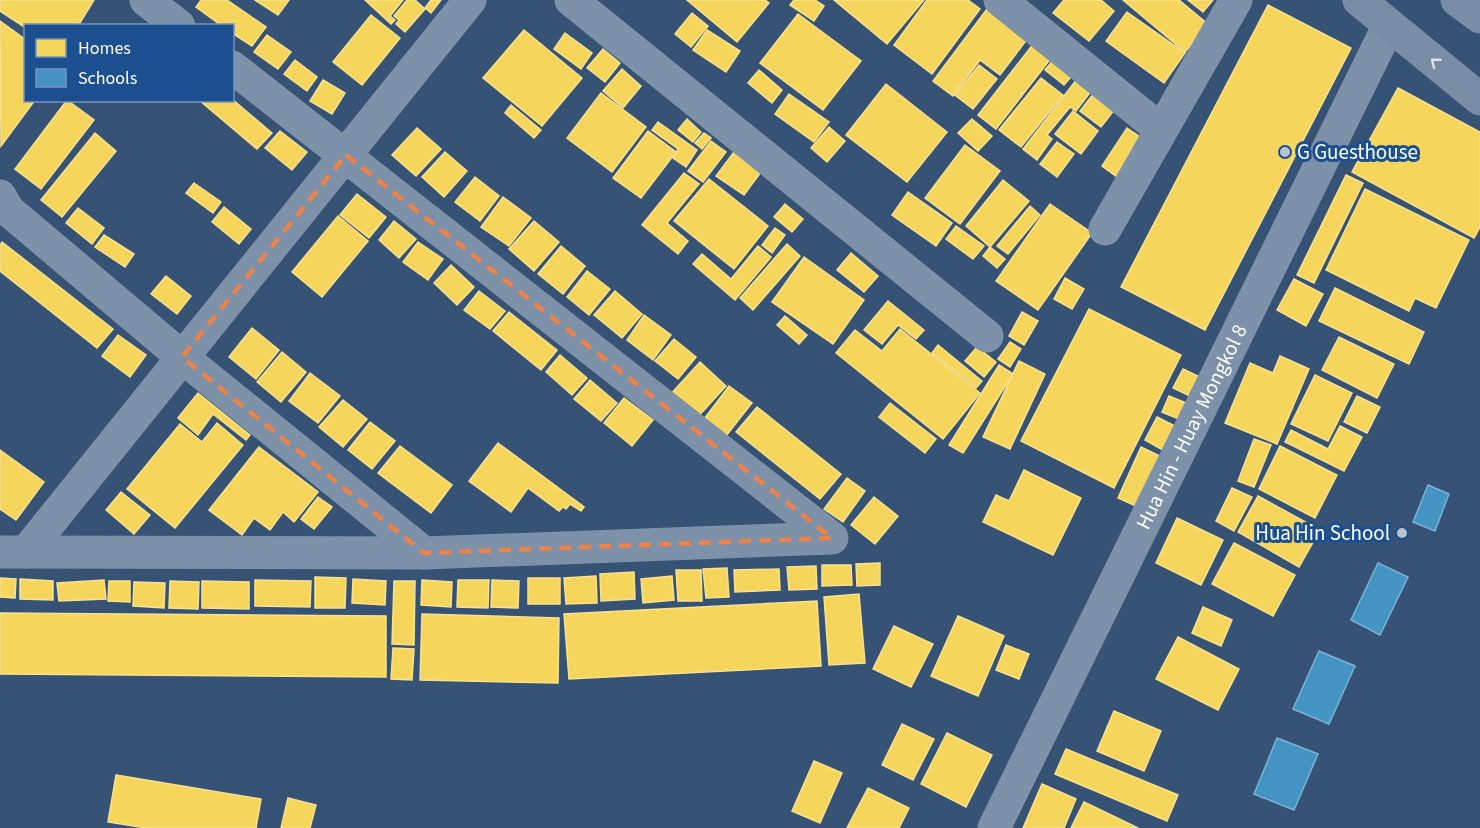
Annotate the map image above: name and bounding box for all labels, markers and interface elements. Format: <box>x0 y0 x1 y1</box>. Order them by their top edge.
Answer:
legend <box>24 24 234 102</box>
text: Homes <box>78 36 131 61</box>
one-way arrow <box>1431 58 1442 69</box>
text: Schools <box>78 66 137 91</box>
place label: G Guesthouse <box>1297 137 1418 167</box>
marker: G Guesthouse <box>1278 145 1292 159</box>
street label: Hua Hin - Huay Mongkol 8 <box>1128 319 1254 535</box>
place label: Hua Hin School <box>1255 518 1390 548</box>
marker: Hua Hin School <box>1395 526 1409 540</box>

